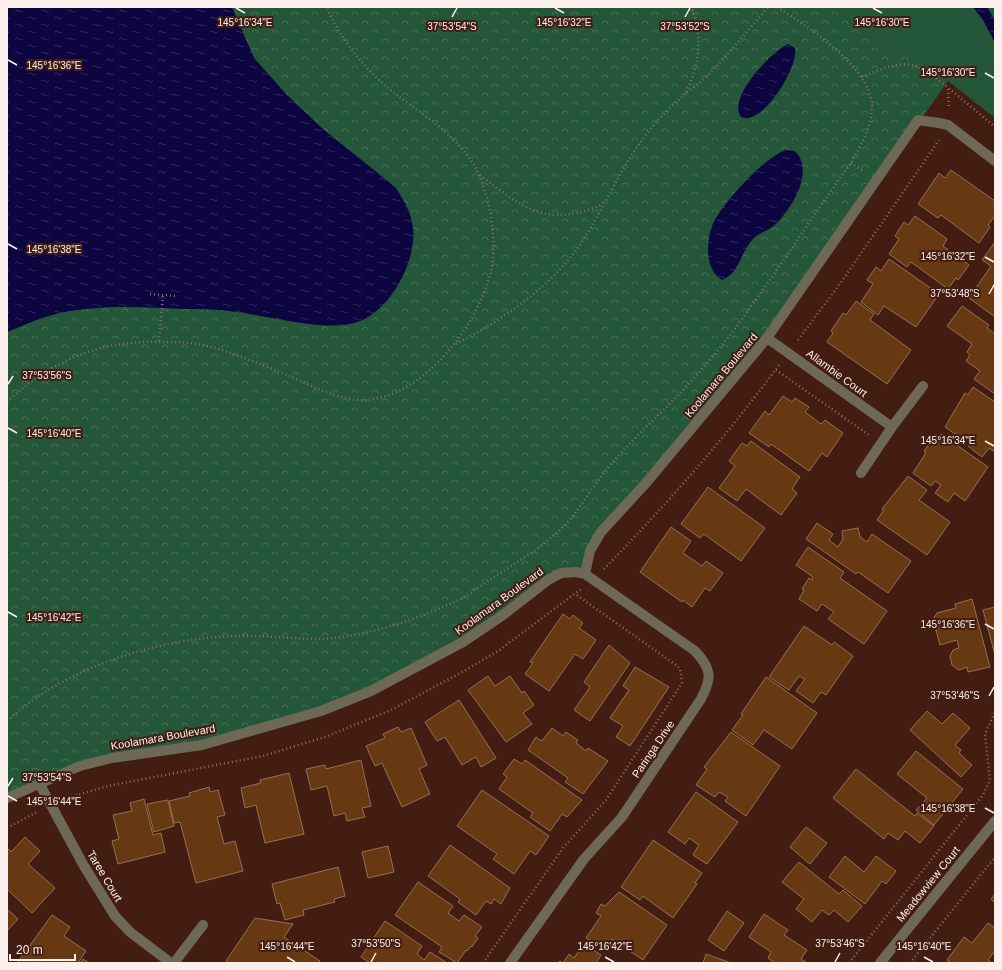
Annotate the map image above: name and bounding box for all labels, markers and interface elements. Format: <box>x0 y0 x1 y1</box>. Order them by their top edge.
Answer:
text: 145°16'34"E <box>217 17 273 28</box>
text: 145°16'32"E <box>536 17 592 28</box>
text: 145°16'30"E <box>854 17 910 28</box>
text: 37°53'54"S <box>427 21 477 32</box>
text: 37°53'52"S <box>660 21 710 32</box>
text: 145°16'36"E <box>26 60 82 71</box>
text: 145°16'30"E <box>920 67 976 78</box>
text: 145°16'38"E <box>26 244 82 255</box>
text: 145°16'32"E <box>920 251 976 262</box>
text: 37°53'48"S <box>930 288 980 299</box>
street label: Koolamara Boulevard <box>682 331 760 419</box>
street label: Allambie Court <box>804 347 870 399</box>
text: 37°53'56"S <box>22 370 72 381</box>
text: 145°16'40"E <box>26 428 82 439</box>
text: 145°16'34"E <box>920 435 976 446</box>
street label: Koolamara Boulevard <box>453 565 545 637</box>
text: 145°16'42"E <box>26 612 82 623</box>
text: 145°16'36"E <box>920 619 976 630</box>
text: 37°53'46"S <box>930 690 980 701</box>
street label: Paringa Drive <box>629 718 677 780</box>
street label: Koolamara Boulevard <box>110 722 216 752</box>
text: 37°53'54"S <box>22 772 72 783</box>
text: 145°16'44"E <box>26 796 82 807</box>
text: 145°16'38"E <box>920 803 976 814</box>
street label: Meadowview Court <box>894 844 962 924</box>
street label: Taree Court <box>85 848 125 904</box>
scale bar <box>10 936 75 962</box>
text: 37°53'50"S <box>351 938 401 949</box>
text: 37°53'46"S <box>815 938 865 949</box>
text: 145°16'44"E <box>259 941 315 952</box>
text: 145°16'42"E <box>577 941 633 952</box>
text: 145°16'40"E <box>896 941 952 952</box>
text: 20 m <box>16 943 43 957</box>

